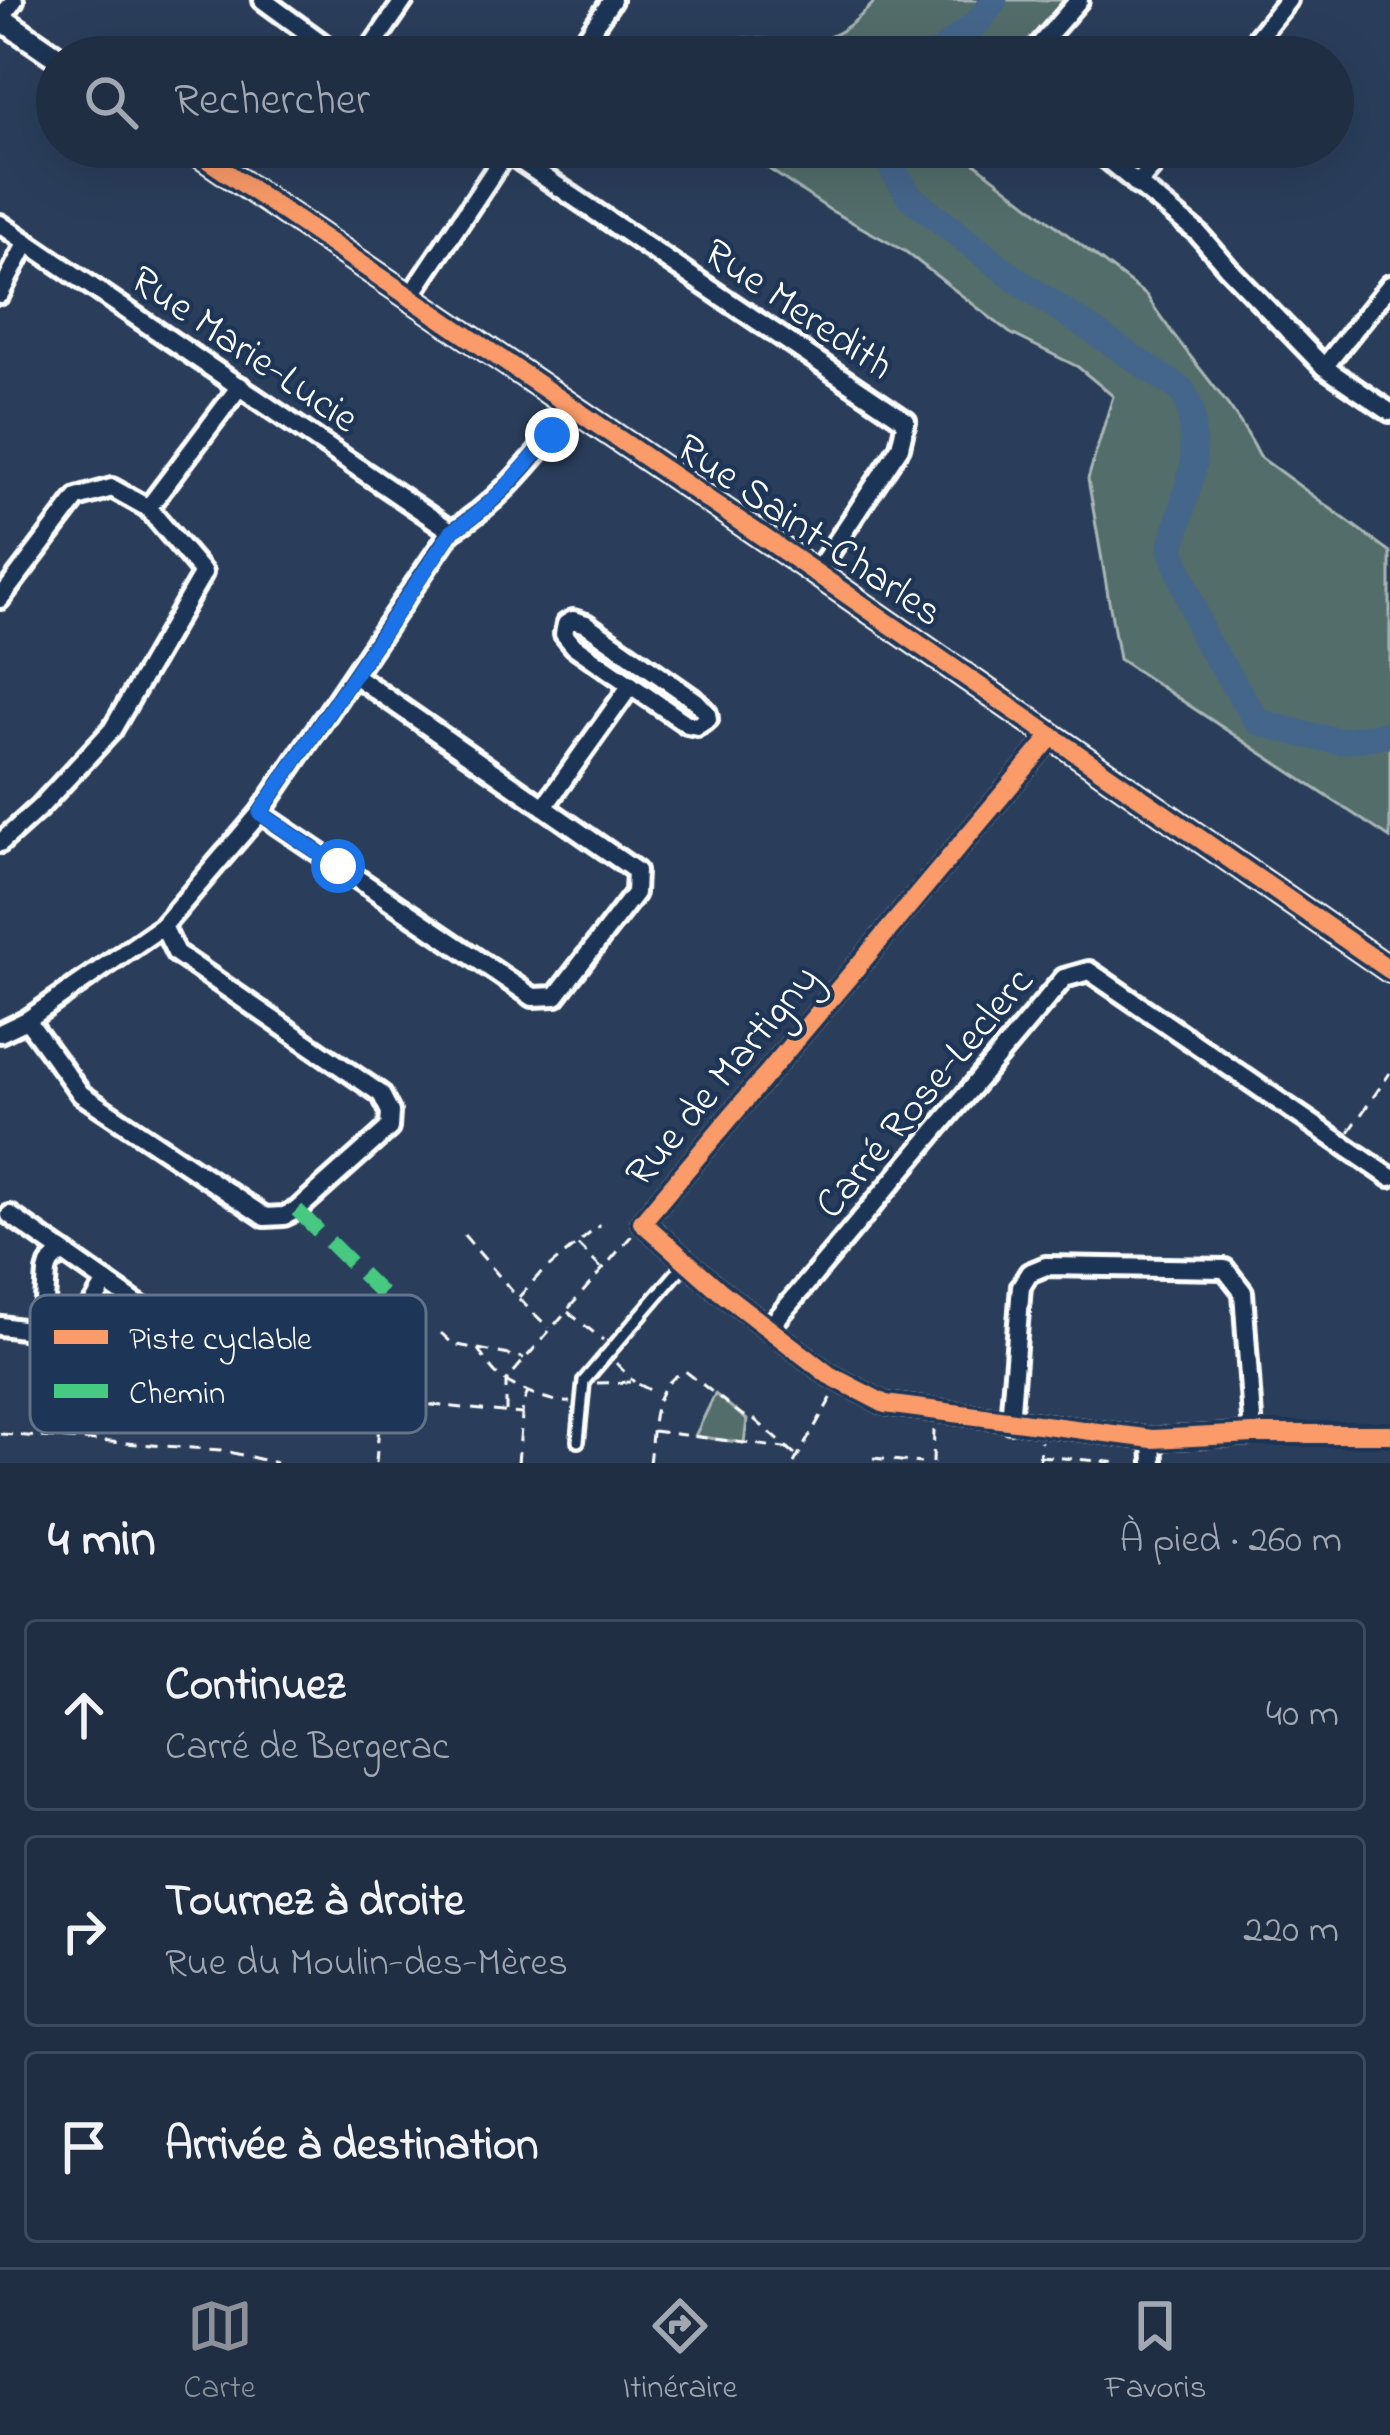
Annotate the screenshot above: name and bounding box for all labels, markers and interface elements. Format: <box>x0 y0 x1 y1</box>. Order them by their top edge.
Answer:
search box <box>36 36 1354 168</box>
icon: search <box>78 69 144 135</box>
text: Rechercher <box>174 69 370 135</box>
street label: Rue Meredith <box>690 225 905 397</box>
street label: Rue Marie-Lucie <box>117 252 370 450</box>
route end <box>525 408 579 462</box>
street label: Rue Saint-Charles <box>663 420 954 644</box>
route start <box>311 839 365 893</box>
street label: Rue de Martigny <box>612 952 835 1202</box>
street label: Carré Rose-Leclerc <box>802 954 1050 1233</box>
legend <box>30 1295 426 1433</box>
text: Piste cyclable <box>129 1317 312 1365</box>
text: Chemin <box>129 1371 225 1419</box>
text: 4 min <box>48 1504 156 1579</box>
text: À pied · 260 m <box>1119 1513 1342 1570</box>
text: Continuez <box>165 1654 345 1720</box>
icon: ahead <box>51 1682 117 1748</box>
text: 40 m <box>1266 1687 1339 1744</box>
text: Carré de Bergerac <box>165 1720 449 1777</box>
text: Tournez à droite <box>165 1870 464 1936</box>
icon: right <box>51 1898 117 1964</box>
text: 220 m <box>1243 1903 1339 1960</box>
text: Rue du Moulin-des-Mères <box>165 1936 568 1993</box>
icon: arrive <box>51 2114 117 2180</box>
text: Arrivée à destination <box>165 2114 539 2180</box>
tab: Carte <box>184 2293 256 2413</box>
tab: Itinéraire <box>623 2293 737 2413</box>
tab: Favoris <box>1104 2293 1206 2413</box>

